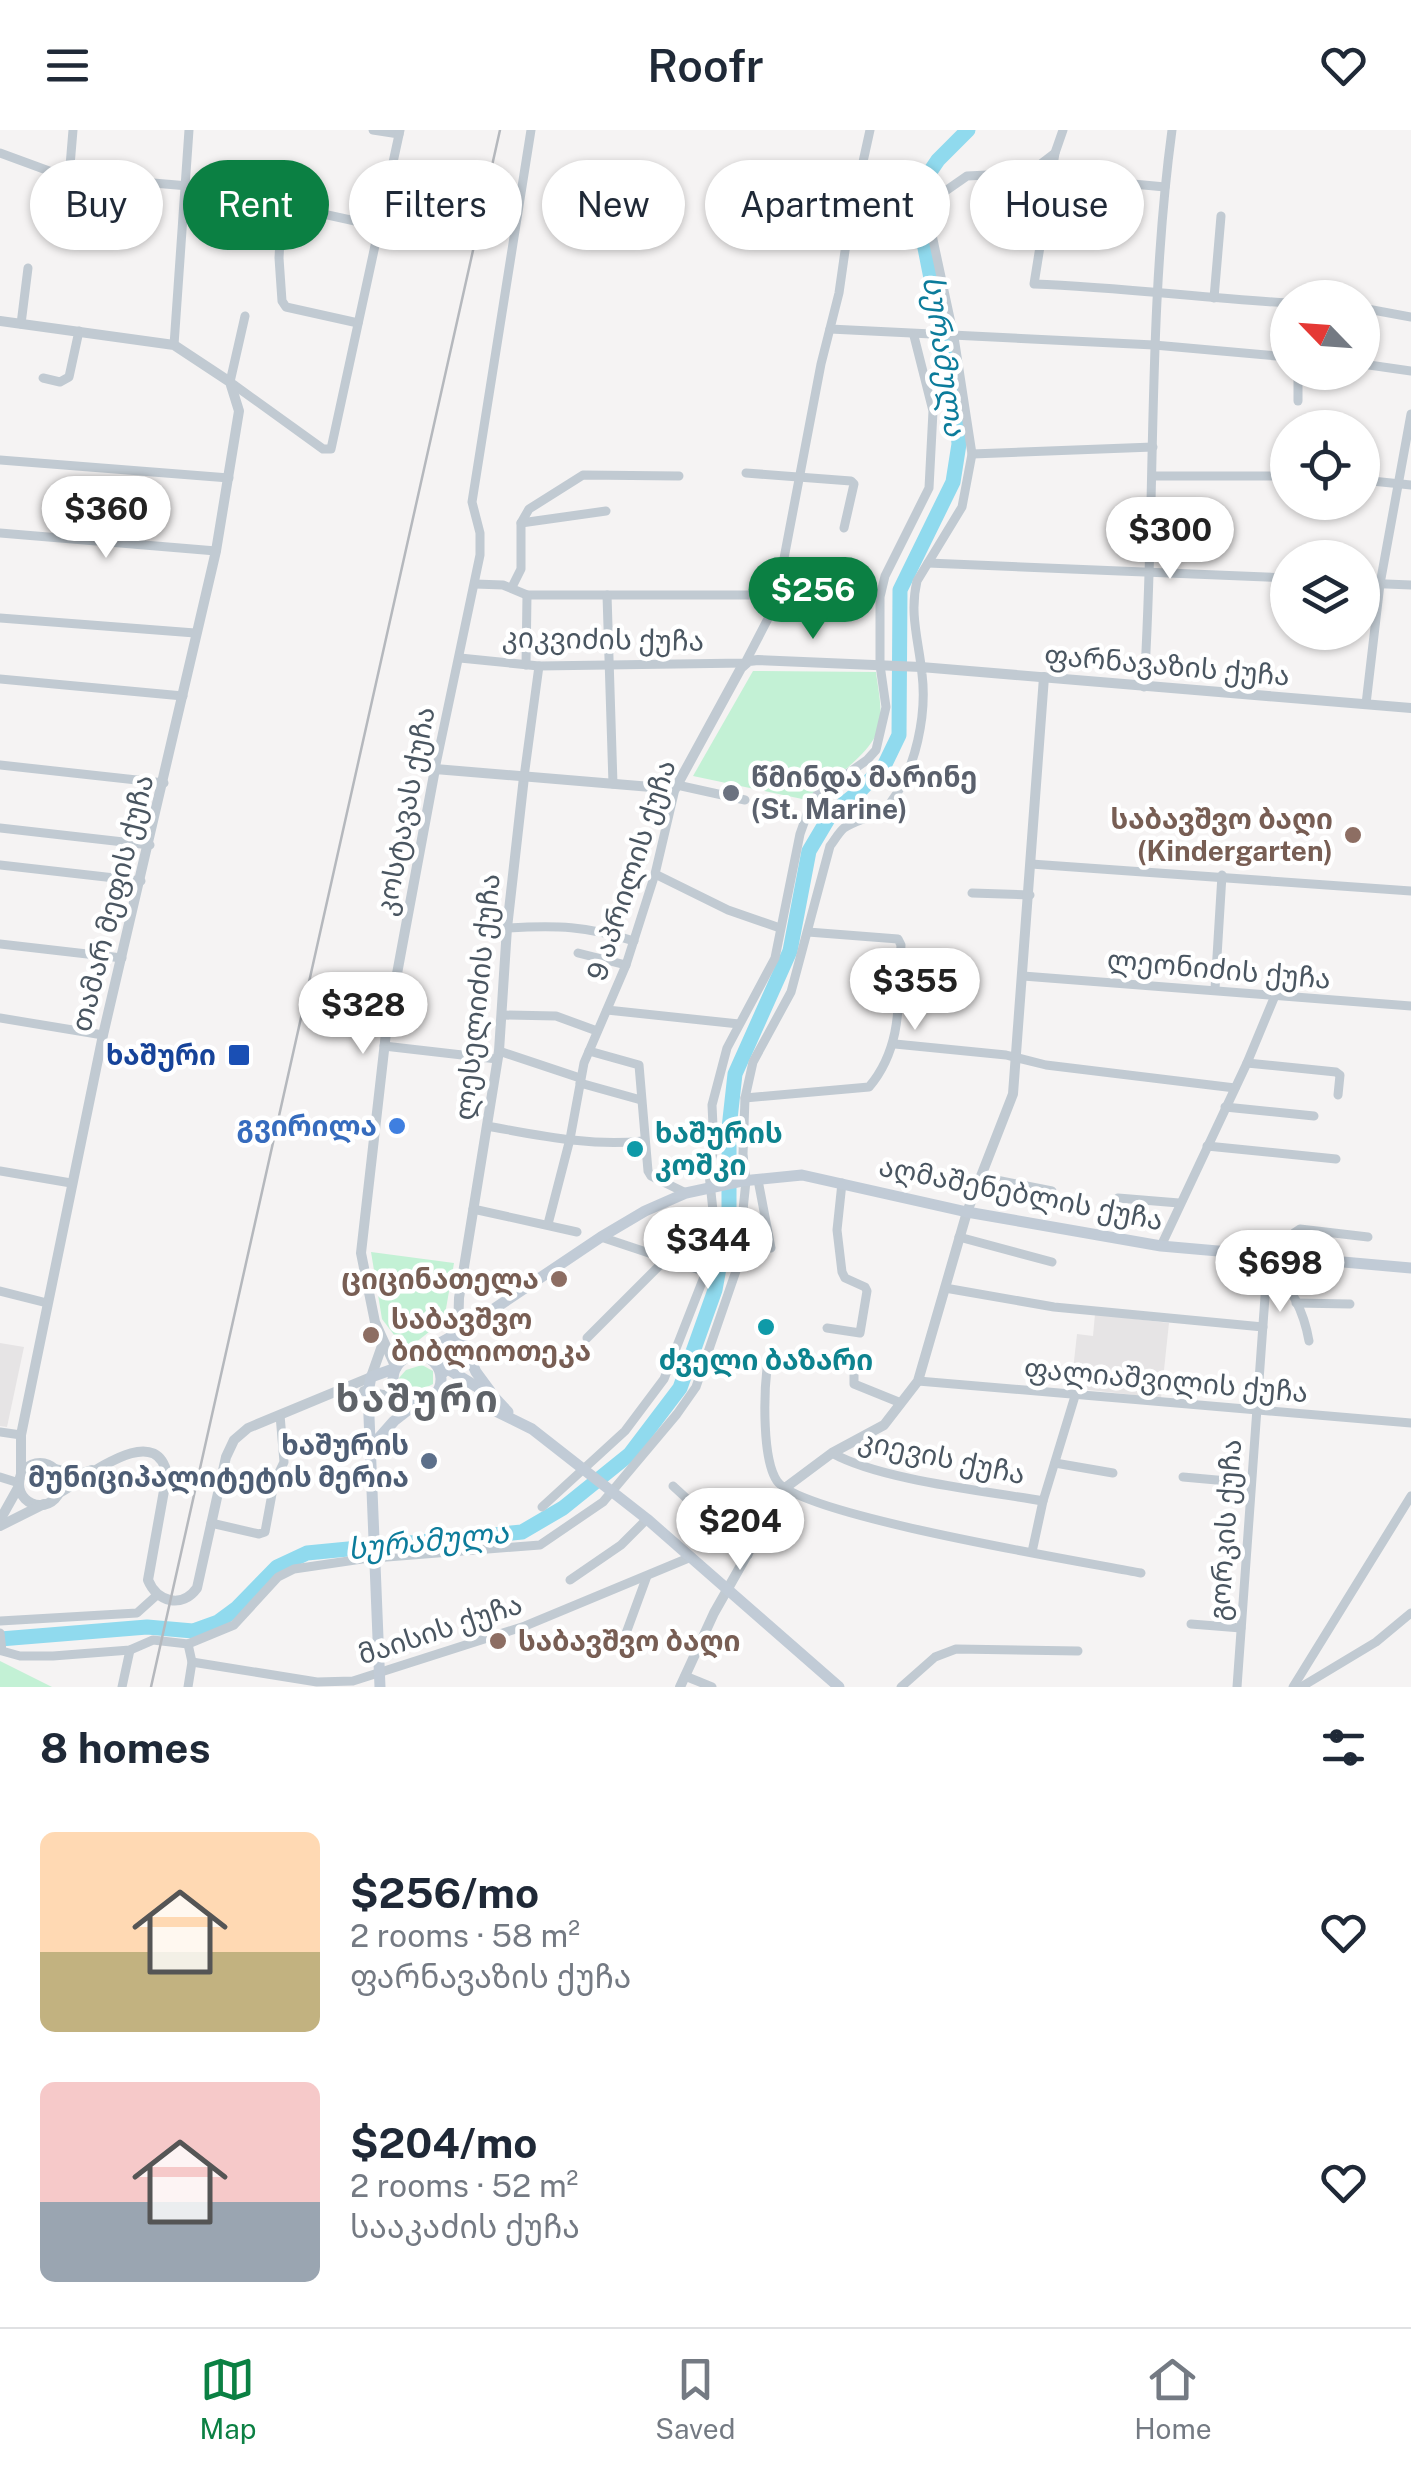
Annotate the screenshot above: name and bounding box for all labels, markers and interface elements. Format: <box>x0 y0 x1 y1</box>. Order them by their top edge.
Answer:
icon: menu <box>40 38 95 93</box>
icon: heart <box>1316 38 1371 93</box>
text: Roofr <box>647 39 764 92</box>
chip: Buy <box>30 160 163 250</box>
chip: Rent <box>183 160 329 250</box>
chip: Filters <box>349 160 522 250</box>
chip: New <box>542 160 685 250</box>
chip: Apartment <box>705 160 950 250</box>
chip: House <box>970 160 1144 250</box>
water label: სურამულა <box>915 273 974 439</box>
north arrow <box>1270 280 1380 390</box>
map controls <box>1270 280 1380 650</box>
button: locate <box>1270 410 1380 520</box>
pin: $360 <box>47 476 165 561</box>
text: $360 <box>64 490 148 527</box>
pin: $300 <box>1111 497 1229 582</box>
text: $300 <box>1128 511 1212 548</box>
button: layers <box>1270 540 1380 650</box>
pin: $256 <box>754 557 872 642</box>
text: $256 <box>771 571 855 608</box>
street label: კიკვიძის ქუჩა <box>502 620 704 658</box>
street label: ფარნავაზის ქუჩა <box>1043 637 1291 693</box>
street label: კოსტავას ქუჩა <box>368 704 442 918</box>
street label: 9 აპრილის ქუჩა <box>579 755 683 985</box>
place label: წმინდა მარინე (St. Marine) <box>751 760 977 825</box>
street label: თამარ მეფის ქუჩა <box>64 771 160 1035</box>
marker: წმინდა მარინე (St. Marine) <box>720 782 742 804</box>
place label: საბავშვო ბაღი (Kindergarten) <box>1111 802 1333 867</box>
marker: საბავშვო ბაღი (Kindergarten) <box>1342 824 1364 846</box>
street label: ლესელიძის ქუჩა <box>447 872 507 1122</box>
street label: ლეონიძის ქუჩა <box>1106 942 1332 996</box>
pin: $355 <box>856 948 974 1033</box>
text: $355 <box>872 962 958 999</box>
pin: $328 <box>304 972 422 1057</box>
text: $328 <box>321 986 405 1023</box>
place label: ხაშური <box>106 1038 216 1072</box>
marker: ხაშური <box>226 1042 252 1068</box>
place label: გვირილა <box>236 1109 377 1144</box>
marker: გვირილა <box>386 1115 408 1137</box>
place label: ხაშურის კოშკი <box>655 1116 783 1182</box>
marker: ხაშურის კოშკი <box>624 1138 646 1160</box>
street label: აღმაშენებლის ქუჩა <box>876 1149 1166 1237</box>
pin: $344 <box>649 1207 767 1292</box>
text: $344 <box>666 1221 750 1258</box>
pin: $698 <box>1221 1230 1339 1315</box>
text: $698 <box>1237 1244 1323 1281</box>
place label: ციცინათელა <box>341 1262 539 1297</box>
marker: ციცინათელა <box>548 1268 570 1290</box>
place label: საბავშვო ბიბლიოთეკა <box>391 1302 591 1369</box>
marker: ძველი ბაზარი <box>755 1316 777 1338</box>
marker: საბავშვო ბიბლიოთეკა <box>360 1324 382 1346</box>
place label: ძველი ბაზარი <box>659 1343 873 1378</box>
street label: ფალიაშვილის ქუჩა <box>1023 1351 1309 1409</box>
district label: ხაშური <box>336 1376 500 1421</box>
street label: კიევის ქუჩა <box>856 1423 1028 1491</box>
place label: ხაშურის მუნიციპალიტეტის მერია <box>28 1428 409 1495</box>
street label: გორკის ქუჩა <box>1202 1438 1248 1622</box>
marker: ხაშურის მუნიციპალიტეტის მერია <box>418 1450 440 1472</box>
pin: $204 <box>681 1488 799 1573</box>
text: $204 <box>698 1502 782 1539</box>
water label: სურამულა <box>346 1514 511 1567</box>
street label: მაისის ქუჩა <box>354 1586 526 1672</box>
place label: საბავშვო ბაღი <box>518 1624 740 1659</box>
marker: საბავშვო ბაღი <box>487 1630 509 1652</box>
icon: filters <box>1316 1720 1371 1775</box>
text: 8 homes <box>40 1723 211 1772</box>
text: $256/mo <box>350 1868 539 1917</box>
icon: home <box>120 1872 240 1992</box>
icon: heart <box>1316 1905 1371 1960</box>
text: 2 rooms · 58 m² <box>350 1917 580 1954</box>
text: ფარნავაზის ქუჩა <box>350 1958 631 1995</box>
text: $204/mo <box>350 2118 538 2167</box>
icon: home <box>120 2122 240 2242</box>
icon: heart <box>1316 2155 1371 2210</box>
text: 2 rooms · 52 m² <box>350 2167 578 2204</box>
text: სააკაძის ქუჩა <box>350 2208 580 2245</box>
tab: Map <box>199 2352 256 2445</box>
tab: Saved <box>655 2352 735 2445</box>
tab: Home <box>1134 2352 1212 2445</box>

